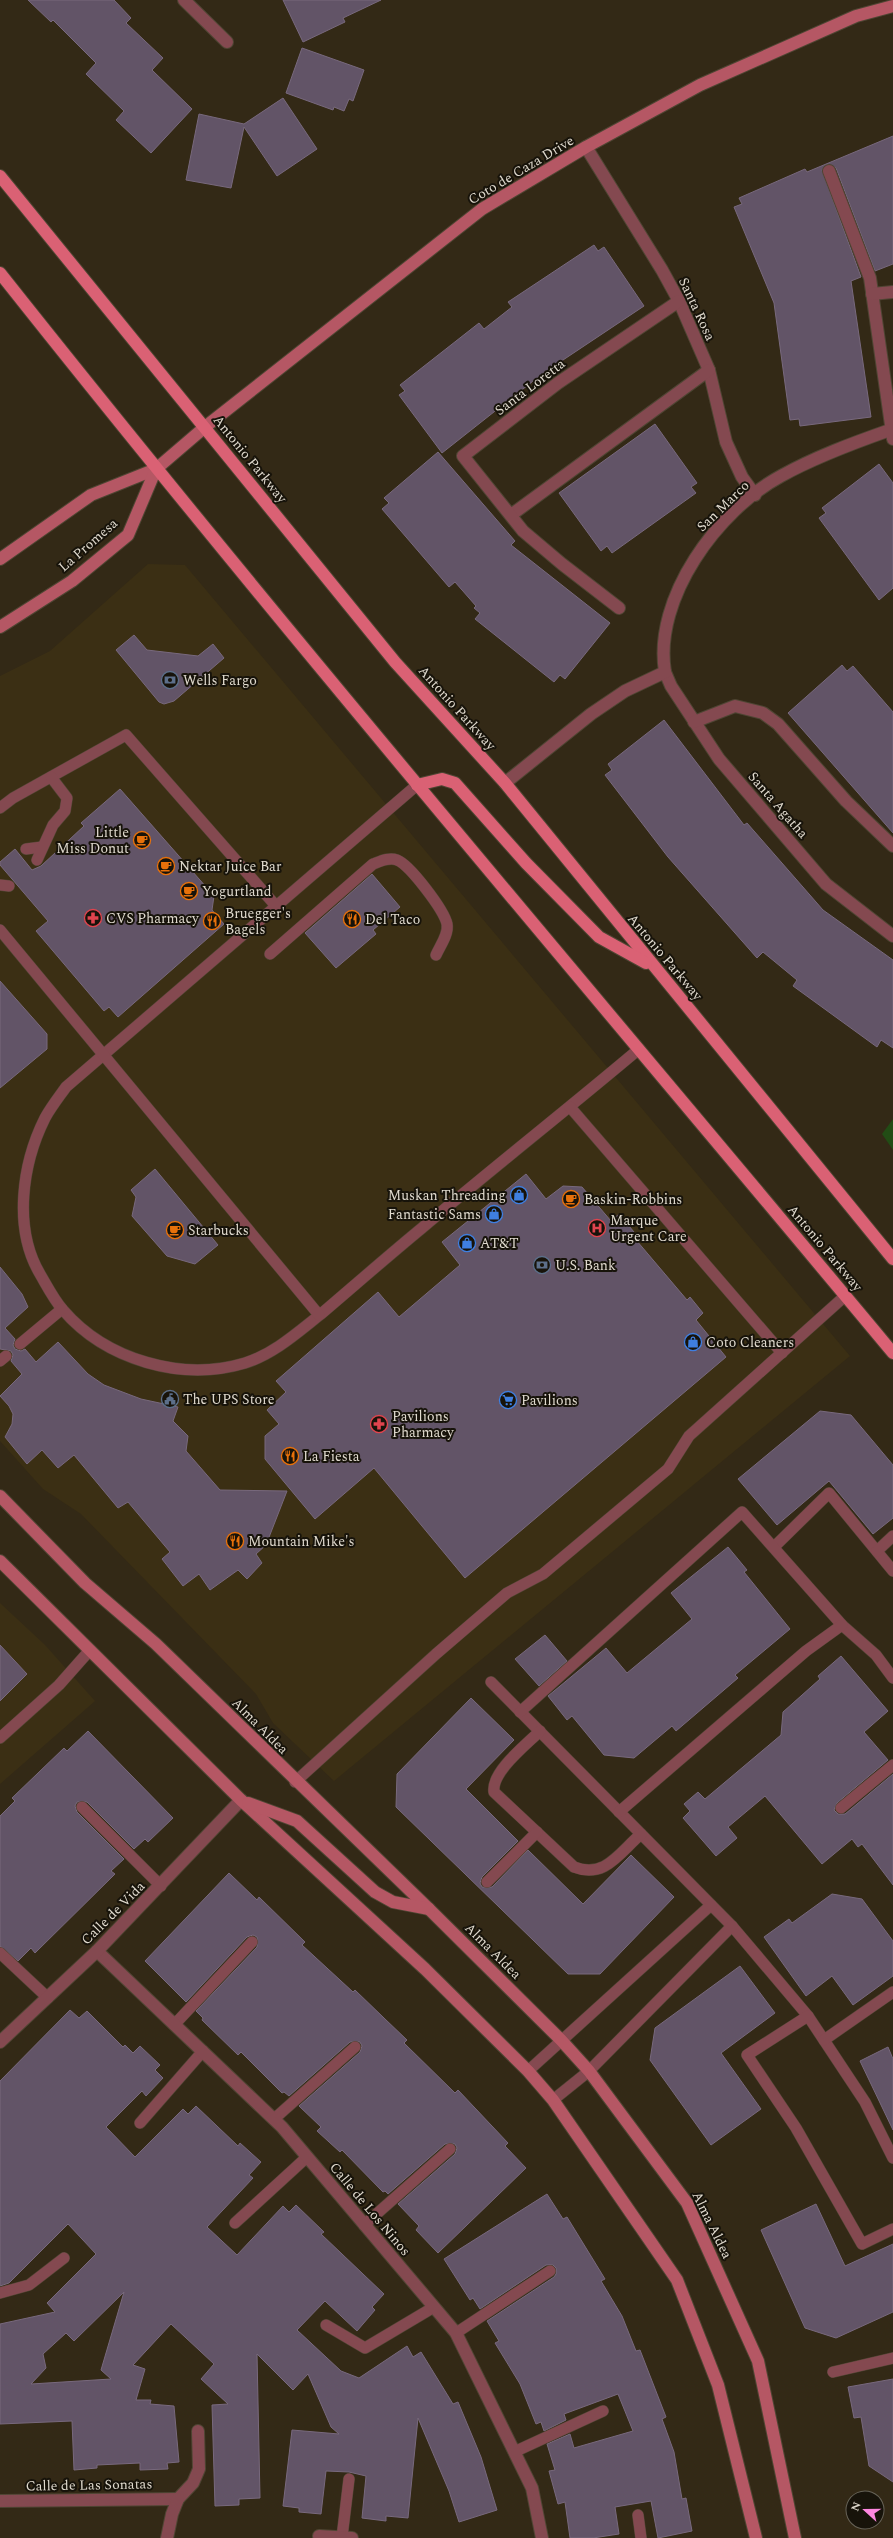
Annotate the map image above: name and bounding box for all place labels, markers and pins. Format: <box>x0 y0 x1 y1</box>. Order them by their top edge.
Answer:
bank icon: Wells Fargo <box>160 670 180 690</box>
place label: Wells Fargo <box>183 670 257 691</box>
place label: Little Miss Donut <box>56 822 129 859</box>
cafe icon: Little Miss Donut <box>132 830 152 850</box>
cafe icon: Nektar Juice Bar <box>156 856 176 876</box>
place label: Nektar Juice Bar <box>179 856 282 877</box>
cafe icon: Yogurtland <box>179 881 199 901</box>
place label: Yogurtland <box>202 881 272 902</box>
place label: Bruegger's Bagels <box>225 903 291 940</box>
pharmacy icon: CVS Pharmacy <box>83 908 103 928</box>
place label: CVS Pharmacy <box>106 908 200 929</box>
restaurant icon: Del Taco <box>342 909 362 929</box>
place label: Del Taco <box>365 909 420 930</box>
restaurant icon: Bruegger's Bagels <box>202 911 222 931</box>
place label: Muskan Threading <box>388 1185 506 1206</box>
shop icon: Muskan Threading <box>509 1185 529 1205</box>
cafe icon: Baskin-Robbins <box>561 1189 581 1209</box>
place label: Baskin-Robbins <box>584 1189 682 1210</box>
place label: Fantastic Sams <box>388 1204 481 1225</box>
shop icon: Fantastic Sams <box>484 1204 504 1224</box>
place label: Marque Urgent Care <box>610 1210 687 1247</box>
hospital icon: Marque Urgent Care <box>587 1218 607 1238</box>
cafe icon: Starbucks <box>165 1220 185 1240</box>
place label: Starbucks <box>188 1220 249 1241</box>
shop icon: AT&T <box>457 1233 477 1253</box>
place label: AT&T <box>480 1233 519 1254</box>
bank icon: U.S. Bank <box>532 1255 552 1275</box>
place label: U.S. Bank <box>555 1255 616 1276</box>
shop icon: Coto Cleaners <box>683 1332 703 1352</box>
place label: Coto Cleaners <box>706 1332 794 1353</box>
public building icon: The UPS Store <box>160 1389 180 1409</box>
place label: The UPS Store <box>183 1389 275 1410</box>
supermarket icon: Pavilions <box>498 1390 518 1410</box>
place label: Pavilions <box>521 1390 578 1411</box>
place label: Pavilions Pharmacy <box>392 1406 455 1443</box>
pharmacy icon: Pavilions Pharmacy <box>369 1414 389 1434</box>
restaurant icon: La Fiesta <box>280 1446 300 1466</box>
place label: La Fiesta <box>303 1446 360 1467</box>
restaurant icon: Mountain Mike's <box>225 1531 245 1551</box>
place label: Mountain Mike's <box>248 1531 354 1552</box>

